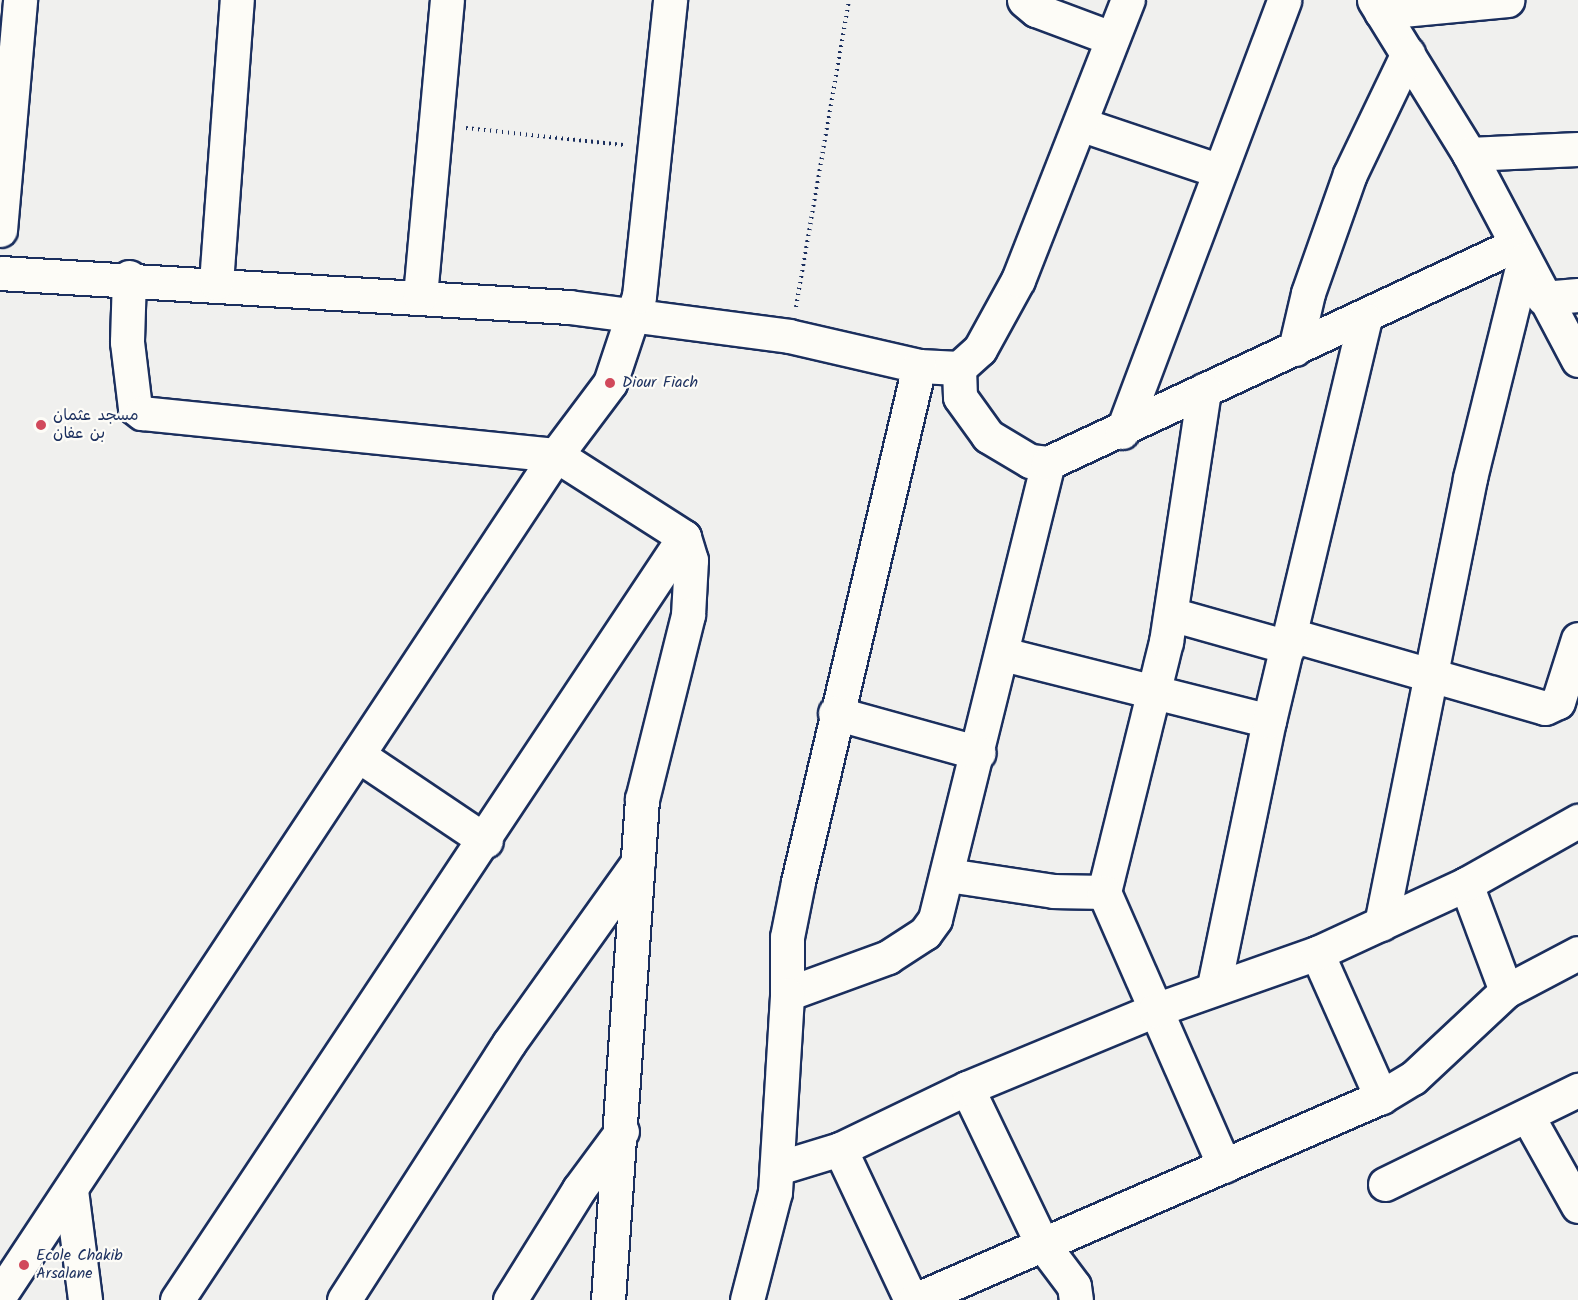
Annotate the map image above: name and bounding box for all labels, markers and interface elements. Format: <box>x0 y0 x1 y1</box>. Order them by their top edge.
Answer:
place label: Diour Fiach <box>622 373 698 393</box>
marker: Diour Fiach <box>603 376 617 390</box>
place label: مسجد عثمان بن عفان <box>53 406 139 444</box>
marker: مسجد عثمان بن عفان <box>34 418 48 432</box>
place label: Ecole Chakib Arsalane <box>36 1246 123 1284</box>
marker: Ecole Chakib Arsalane <box>17 1258 31 1272</box>

